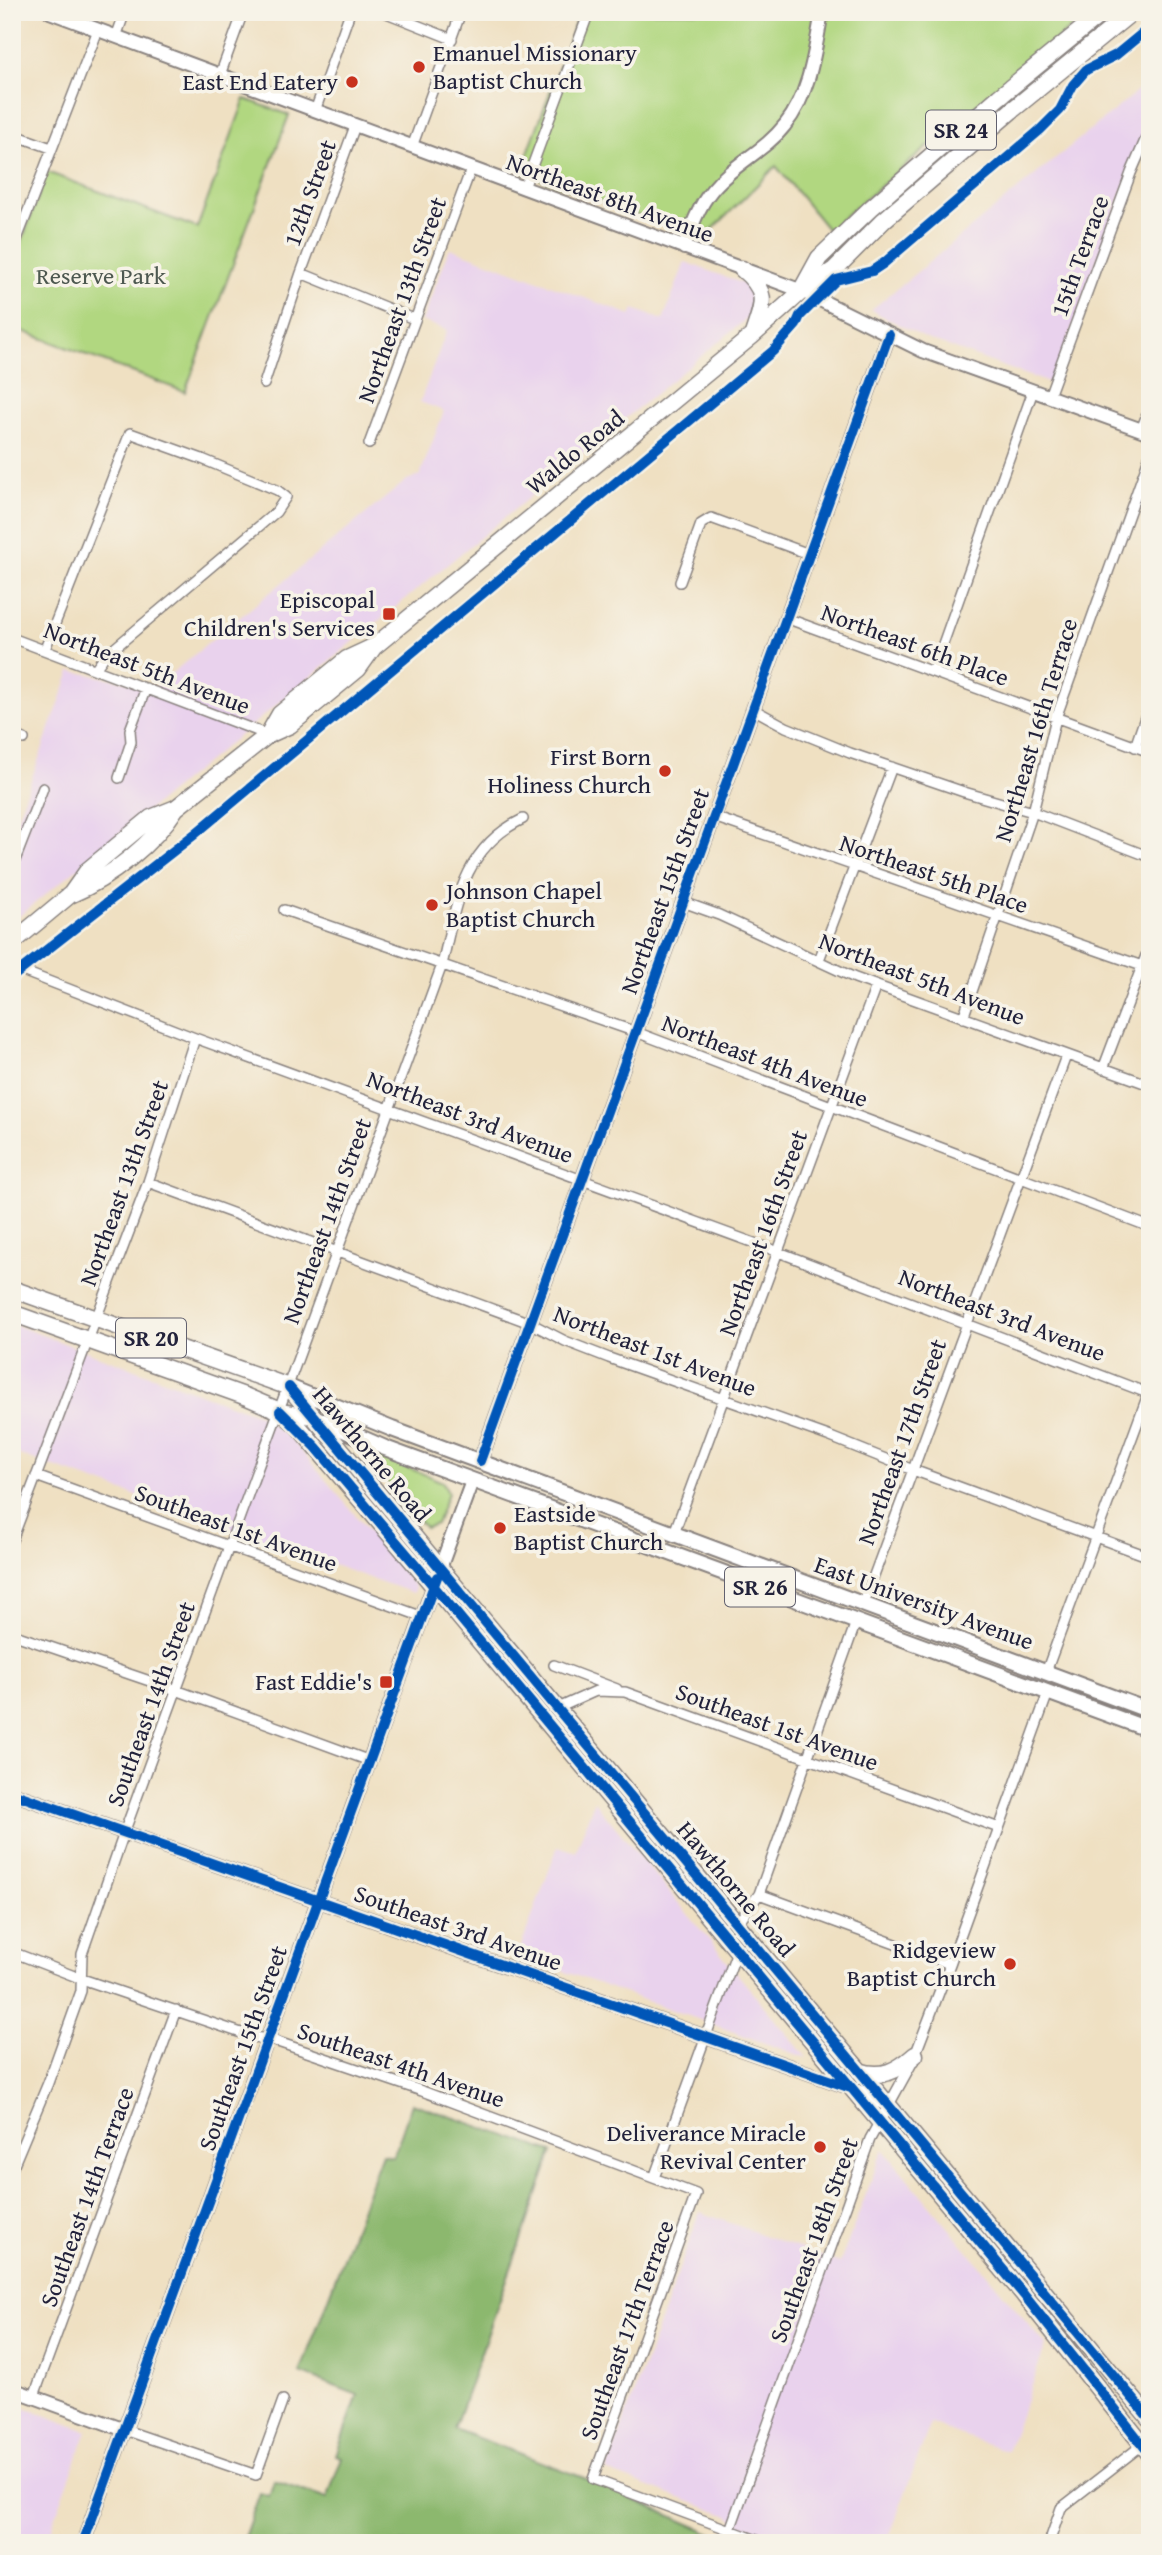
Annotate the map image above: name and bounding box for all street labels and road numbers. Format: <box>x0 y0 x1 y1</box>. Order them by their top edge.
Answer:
road number: SR 24 <box>926 111 996 150</box>
street label: 12th Street <box>274 134 345 251</box>
street label: Northeast 8th Avenue <box>502 144 719 251</box>
street label: 15th Terrace <box>1041 190 1118 321</box>
street label: Northeast 13th Street <box>348 192 455 408</box>
street label: Waldo Road <box>518 401 632 502</box>
street label: Northeast 6th Place <box>816 594 1014 695</box>
street label: Northeast 5th Avenue <box>39 612 255 723</box>
street label: Northeast 16th Terrace <box>985 614 1086 846</box>
street label: Northeast 15th Street <box>611 783 718 999</box>
street label: Northeast 5th Place <box>835 825 1033 922</box>
street label: Northeast 5th Avenue <box>814 923 1030 1034</box>
street label: Northeast 4th Avenue <box>657 1005 873 1116</box>
street label: Northeast 3rd Avenue <box>362 1061 579 1172</box>
street label: Northeast 13th Street <box>70 1075 177 1291</box>
street label: Northeast 14th Street <box>273 1113 380 1329</box>
street label: Northeast 16th Street <box>709 1125 816 1341</box>
street label: Northeast 3rd Avenue <box>894 1259 1111 1370</box>
street label: Northeast 1st Avenue <box>549 1296 761 1405</box>
road number: SR 20 <box>116 1318 186 1358</box>
street label: Northeast 17th Street <box>848 1334 955 1550</box>
street label: Hawthorne Road <box>305 1378 440 1530</box>
street label: Southeast 1st Avenue <box>130 1475 342 1580</box>
street label: East University Avenue <box>810 1547 1039 1658</box>
road number: SR 26 <box>725 1568 795 1606</box>
street label: Southeast 14th Street <box>97 1596 204 1811</box>
street label: Southeast 1st Avenue <box>671 1674 883 1779</box>
street label: Hawthorne Road <box>669 1813 804 1965</box>
street label: Southeast 3rd Avenue <box>349 1876 567 1980</box>
street label: Southeast 15th Street <box>189 1940 296 2155</box>
street label: Southeast 4th Avenue <box>293 2013 510 2116</box>
street label: Southeast 14th Terrace <box>30 2082 143 2312</box>
street label: Southeast 18th Street <box>760 2132 867 2347</box>
street label: Southeast 17th Terrace <box>570 2215 683 2445</box>

